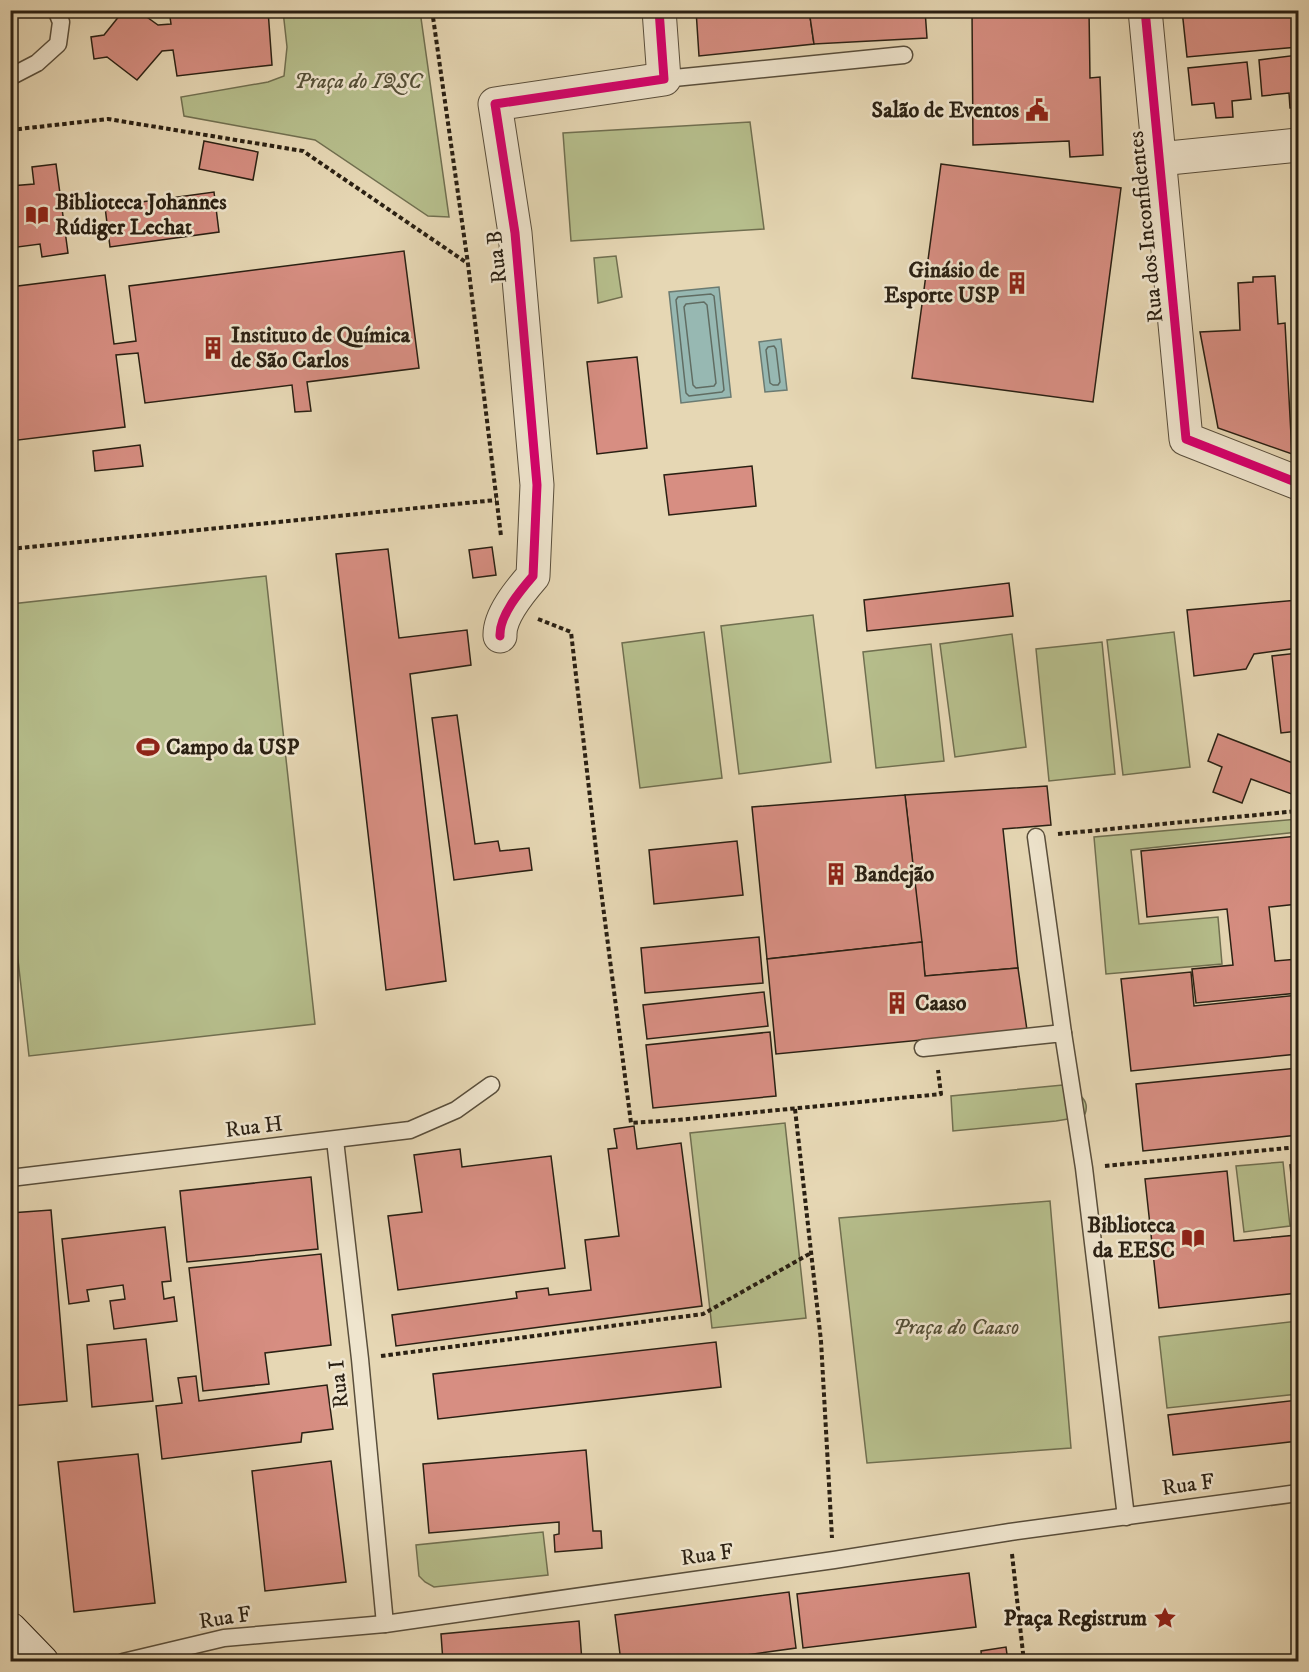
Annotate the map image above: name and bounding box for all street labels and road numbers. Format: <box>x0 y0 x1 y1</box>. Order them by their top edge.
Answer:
street label: Rua dos Inconfidentes <box>1123 130 1169 324</box>
street label: Rua B <box>481 229 513 285</box>
street label: Rua H <box>224 1110 284 1144</box>
street label: Rua I <box>323 1359 355 1409</box>
street label: Rua F <box>1160 1468 1217 1502</box>
street label: Rua F <box>679 1538 736 1572</box>
street label: Rua F <box>197 1600 254 1635</box>

